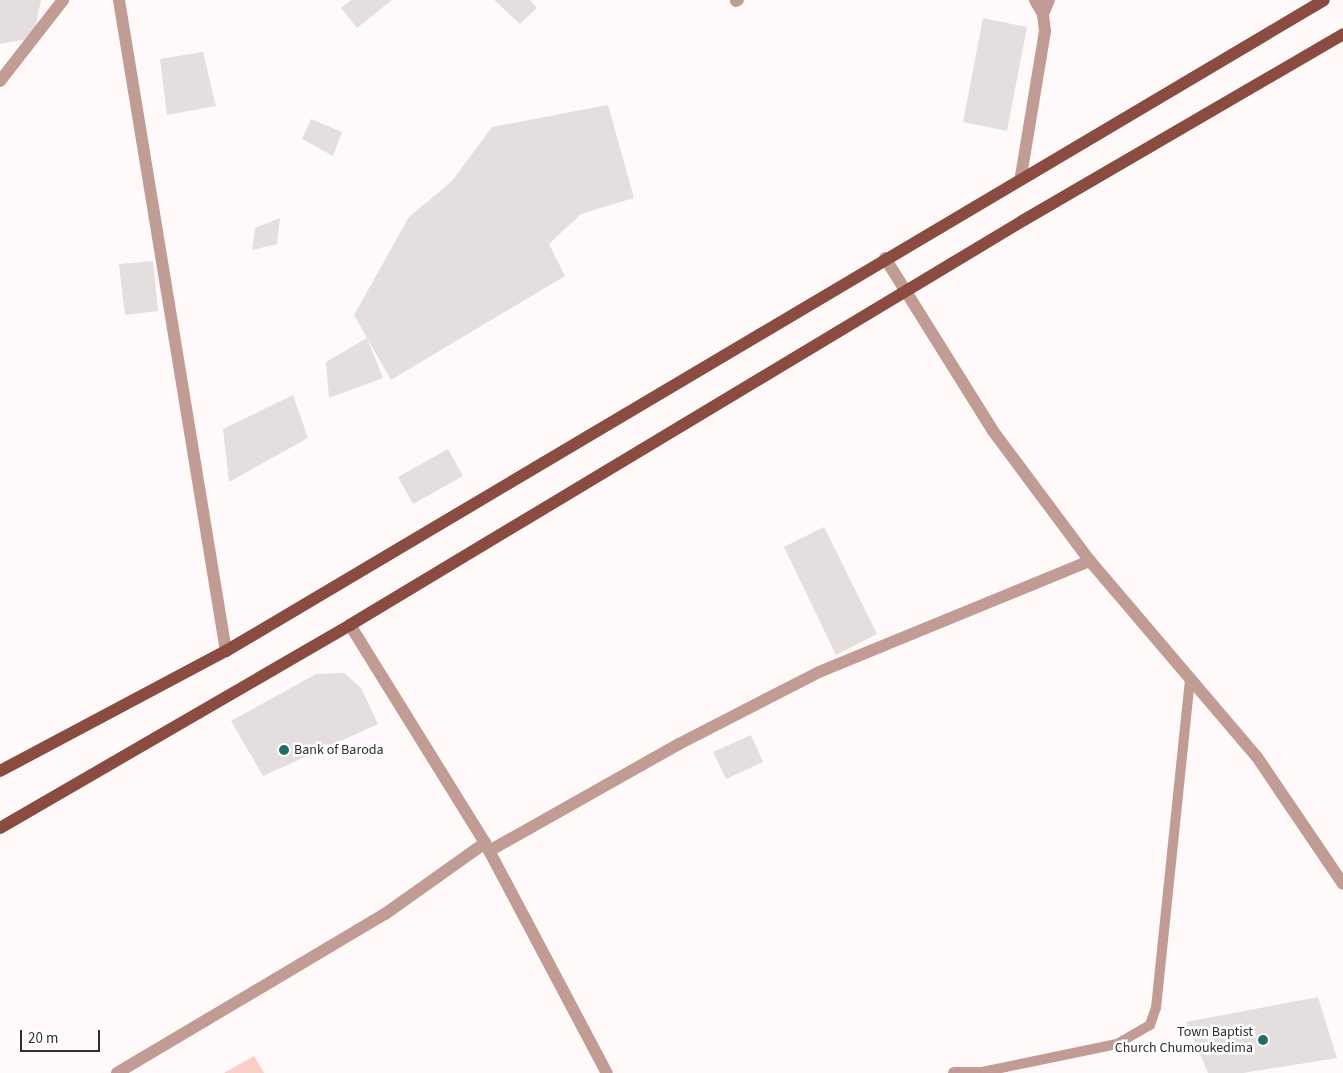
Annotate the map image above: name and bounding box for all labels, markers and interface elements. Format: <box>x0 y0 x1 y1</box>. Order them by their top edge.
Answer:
place label: Bank of Baroda <box>294 742 384 758</box>
marker: Bank of Baroda <box>278 744 290 756</box>
scale bar <box>22 1020 102 1052</box>
place label: Town Baptist Church Chumoukedima <box>1115 1024 1253 1056</box>
text: 20 m <box>28 1028 58 1049</box>
marker: Town Baptist Church Chumoukedima <box>1257 1034 1269 1046</box>

